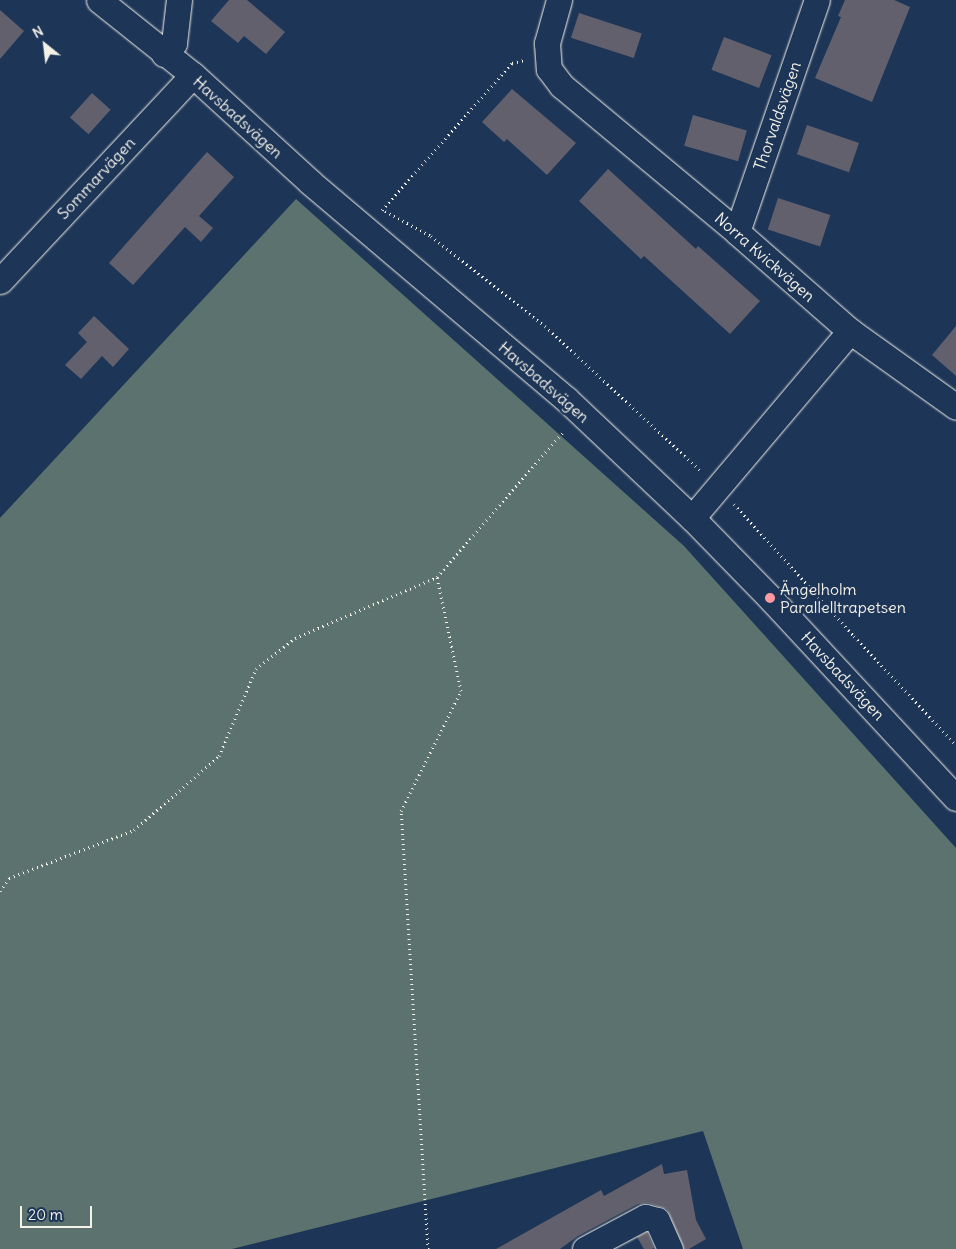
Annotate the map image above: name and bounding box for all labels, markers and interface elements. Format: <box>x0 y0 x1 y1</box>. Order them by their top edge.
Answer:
north arrow <box>20 20 70 70</box>
text: N <box>29 22 46 42</box>
street label: Thorvaldsvägen <box>749 59 805 173</box>
street label: Havsbadsvägen <box>189 72 287 162</box>
street label: Sommarvägen <box>53 133 139 223</box>
street label: Norra Kvickvägen <box>711 208 819 306</box>
street label: Havsbadsvägen <box>495 337 593 427</box>
place label: Ängelholm Parallelltrapetsen <box>780 579 906 617</box>
marker: Ängelholm Parallelltrapetsen <box>764 592 776 604</box>
street label: Havsbadsvägen <box>797 628 889 724</box>
scale bar <box>22 1196 95 1228</box>
text: 20 m <box>28 1205 63 1224</box>

